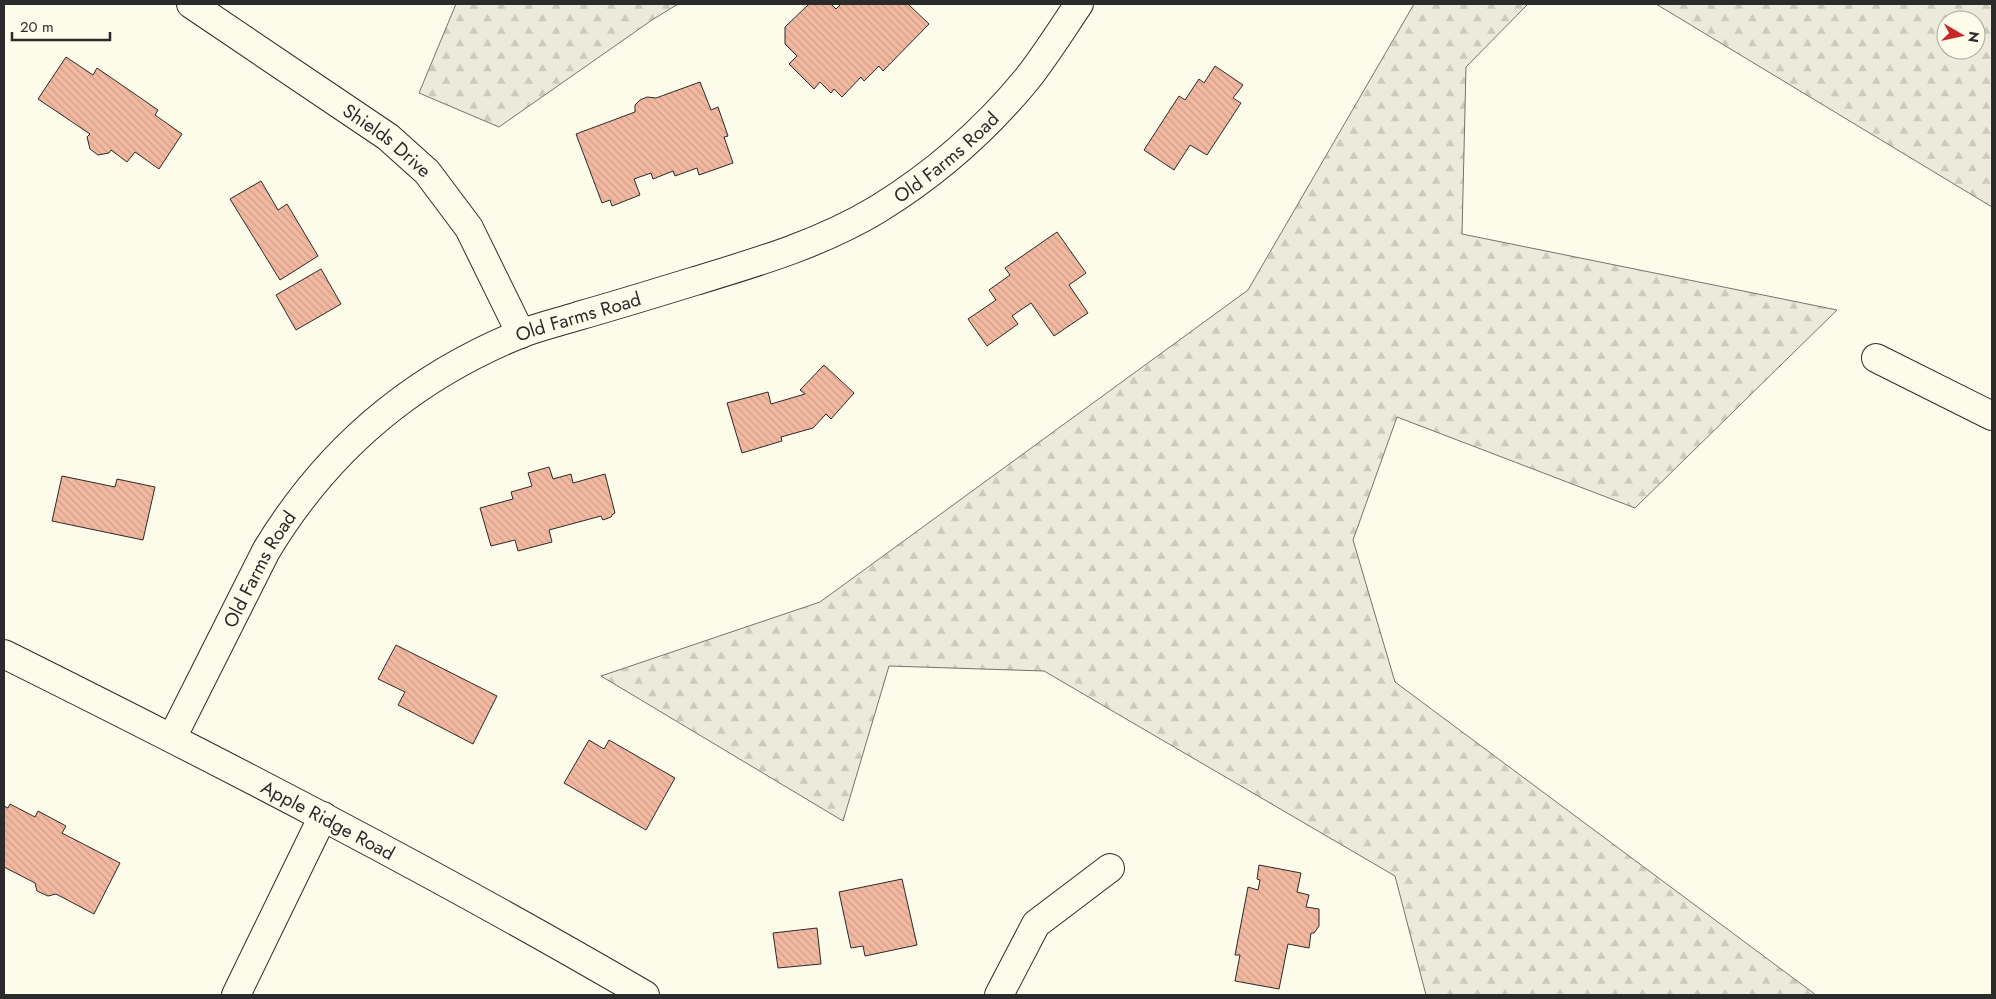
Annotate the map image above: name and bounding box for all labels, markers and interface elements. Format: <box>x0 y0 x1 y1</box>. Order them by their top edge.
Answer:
scale bar <box>12 10 110 42</box>
north arrow <box>1936 10 1986 60</box>
text: 20 m <box>20 16 54 38</box>
text: N <box>1963 30 1985 44</box>
street label: Shields Drive <box>337 97 437 184</box>
street label: Old Farms Road <box>888 106 1005 209</box>
street label: Old Farms Road <box>512 285 644 349</box>
street label: Old Farms Road <box>217 505 302 632</box>
street label: Apple Ridge Road <box>256 774 400 867</box>

